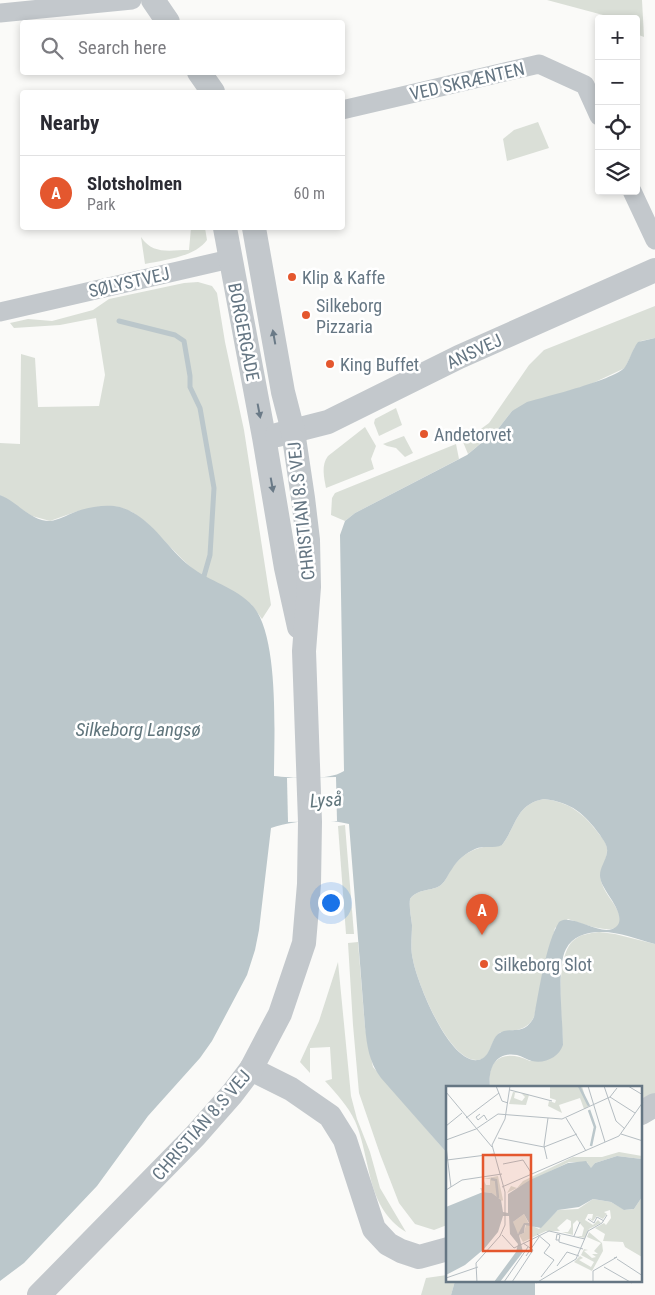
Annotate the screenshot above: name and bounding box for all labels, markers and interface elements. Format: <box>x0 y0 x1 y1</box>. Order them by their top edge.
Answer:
map controls <box>595 15 640 195</box>
button: + <box>595 15 640 60</box>
search box <box>20 20 345 75</box>
icon: search <box>38 34 66 62</box>
text: Search here <box>78 36 166 59</box>
street label: VED SKRÆNTEN <box>408 58 526 104</box>
button: − <box>595 60 640 105</box>
button: locate <box>595 105 640 150</box>
text: Nearby <box>40 111 99 135</box>
button: layers <box>595 150 640 195</box>
text: Slotsholmen <box>87 172 182 195</box>
text: A <box>51 184 61 203</box>
text: 60 m <box>293 184 325 203</box>
text: Park <box>87 195 116 214</box>
street label: SØLYSTVEJ <box>86 262 172 302</box>
place label: Klip & Kaffe <box>302 267 385 288</box>
marker: Klip & Kaffe <box>286 271 298 283</box>
street label: BORGERGADE <box>224 281 264 383</box>
place label: Silkeborg Pizzaria <box>316 295 382 337</box>
marker: Silkeborg Pizzaria <box>300 309 312 321</box>
one-way arrow <box>269 329 277 345</box>
street label: ANSVEJ <box>443 329 505 373</box>
place label: King Buffet <box>340 354 419 375</box>
marker: King Buffet <box>324 358 336 370</box>
one-way arrow <box>255 404 263 420</box>
place label: Andetorvet <box>434 424 512 445</box>
marker: Andetorvet <box>418 428 430 440</box>
street label: CHRISTIAN 8.S VEJ <box>283 441 319 581</box>
one-way arrow <box>268 478 276 494</box>
water label: Silkeborg Langsø <box>75 718 201 741</box>
water label: Lyså <box>309 787 343 813</box>
your location <box>318 890 344 916</box>
pin: A <box>466 894 498 935</box>
place label: Silkeborg Slot <box>494 954 592 975</box>
marker: Silkeborg Slot <box>478 958 490 970</box>
street label: CHRISTIAN 8.S VEJ <box>147 1066 255 1184</box>
inset map <box>446 1086 642 1282</box>

